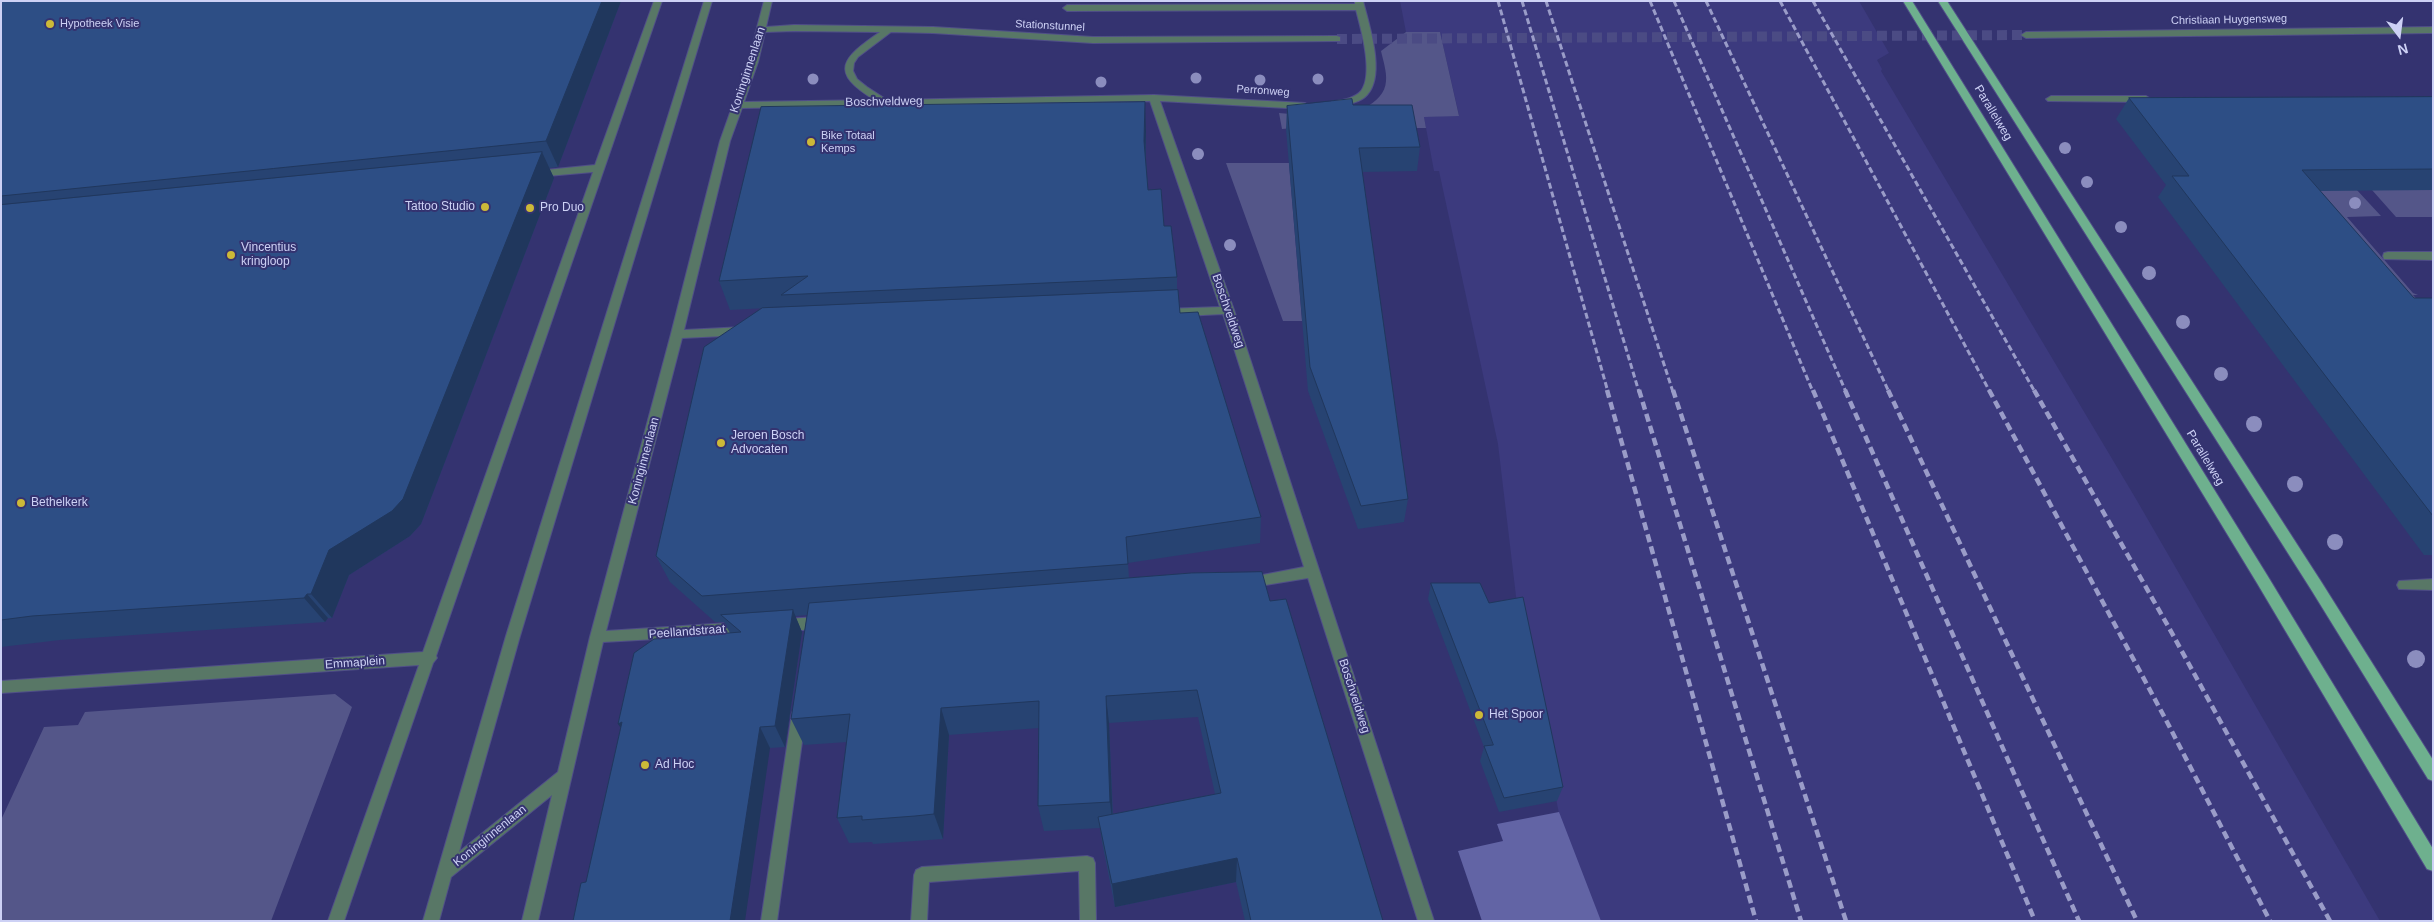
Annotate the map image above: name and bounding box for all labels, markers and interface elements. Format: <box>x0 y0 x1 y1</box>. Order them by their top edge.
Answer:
north arrow <box>2374 10 2424 60</box>
street label: Christiaan Huygensweg <box>2171 12 2287 28</box>
place label: Hypotheek Visie <box>60 17 139 31</box>
marker: Hypotheek Visie <box>44 18 56 30</box>
street label: Stationstunnel <box>1015 18 1085 34</box>
street label: Koninginnenlaan <box>727 25 769 115</box>
text: N <box>2396 40 2410 59</box>
street label: Perronweg <box>1236 83 1290 99</box>
street label: Parallelweg <box>1971 83 2015 143</box>
street label: Boschveldweg <box>845 94 923 110</box>
place label: Bike Totaal Kemps <box>821 129 875 155</box>
marker: Bike Totaal Kemps <box>805 136 817 148</box>
place label: Tattoo Studio <box>405 200 475 214</box>
marker: Tattoo Studio <box>479 201 491 213</box>
place label: Pro Duo <box>540 201 584 215</box>
marker: Pro Duo <box>524 202 536 214</box>
place label: Vincentius kringloop <box>241 241 296 269</box>
marker: Vincentius kringloop <box>225 249 237 261</box>
street label: Boschveldweg <box>1209 272 1247 350</box>
street label: Koninginnenlaan <box>625 416 663 506</box>
street label: Parallelweg <box>2183 428 2227 488</box>
place label: Jeroen Bosch Advocaten <box>731 429 804 457</box>
marker: Jeroen Bosch Advocaten <box>715 437 727 449</box>
place label: Bethelkerk <box>31 496 88 510</box>
marker: Bethelkerk <box>15 497 27 509</box>
street label: Peellandstraat <box>648 622 726 642</box>
street label: Emmaplein <box>325 654 385 672</box>
street label: Boschveldweg <box>1335 657 1373 735</box>
place label: Het Spoor <box>1489 708 1543 722</box>
marker: Het Spoor <box>1473 709 1485 721</box>
place label: Ad Hoc <box>655 758 694 772</box>
marker: Ad Hoc <box>639 759 651 771</box>
street label: Koninginnenlaan <box>451 802 529 870</box>

